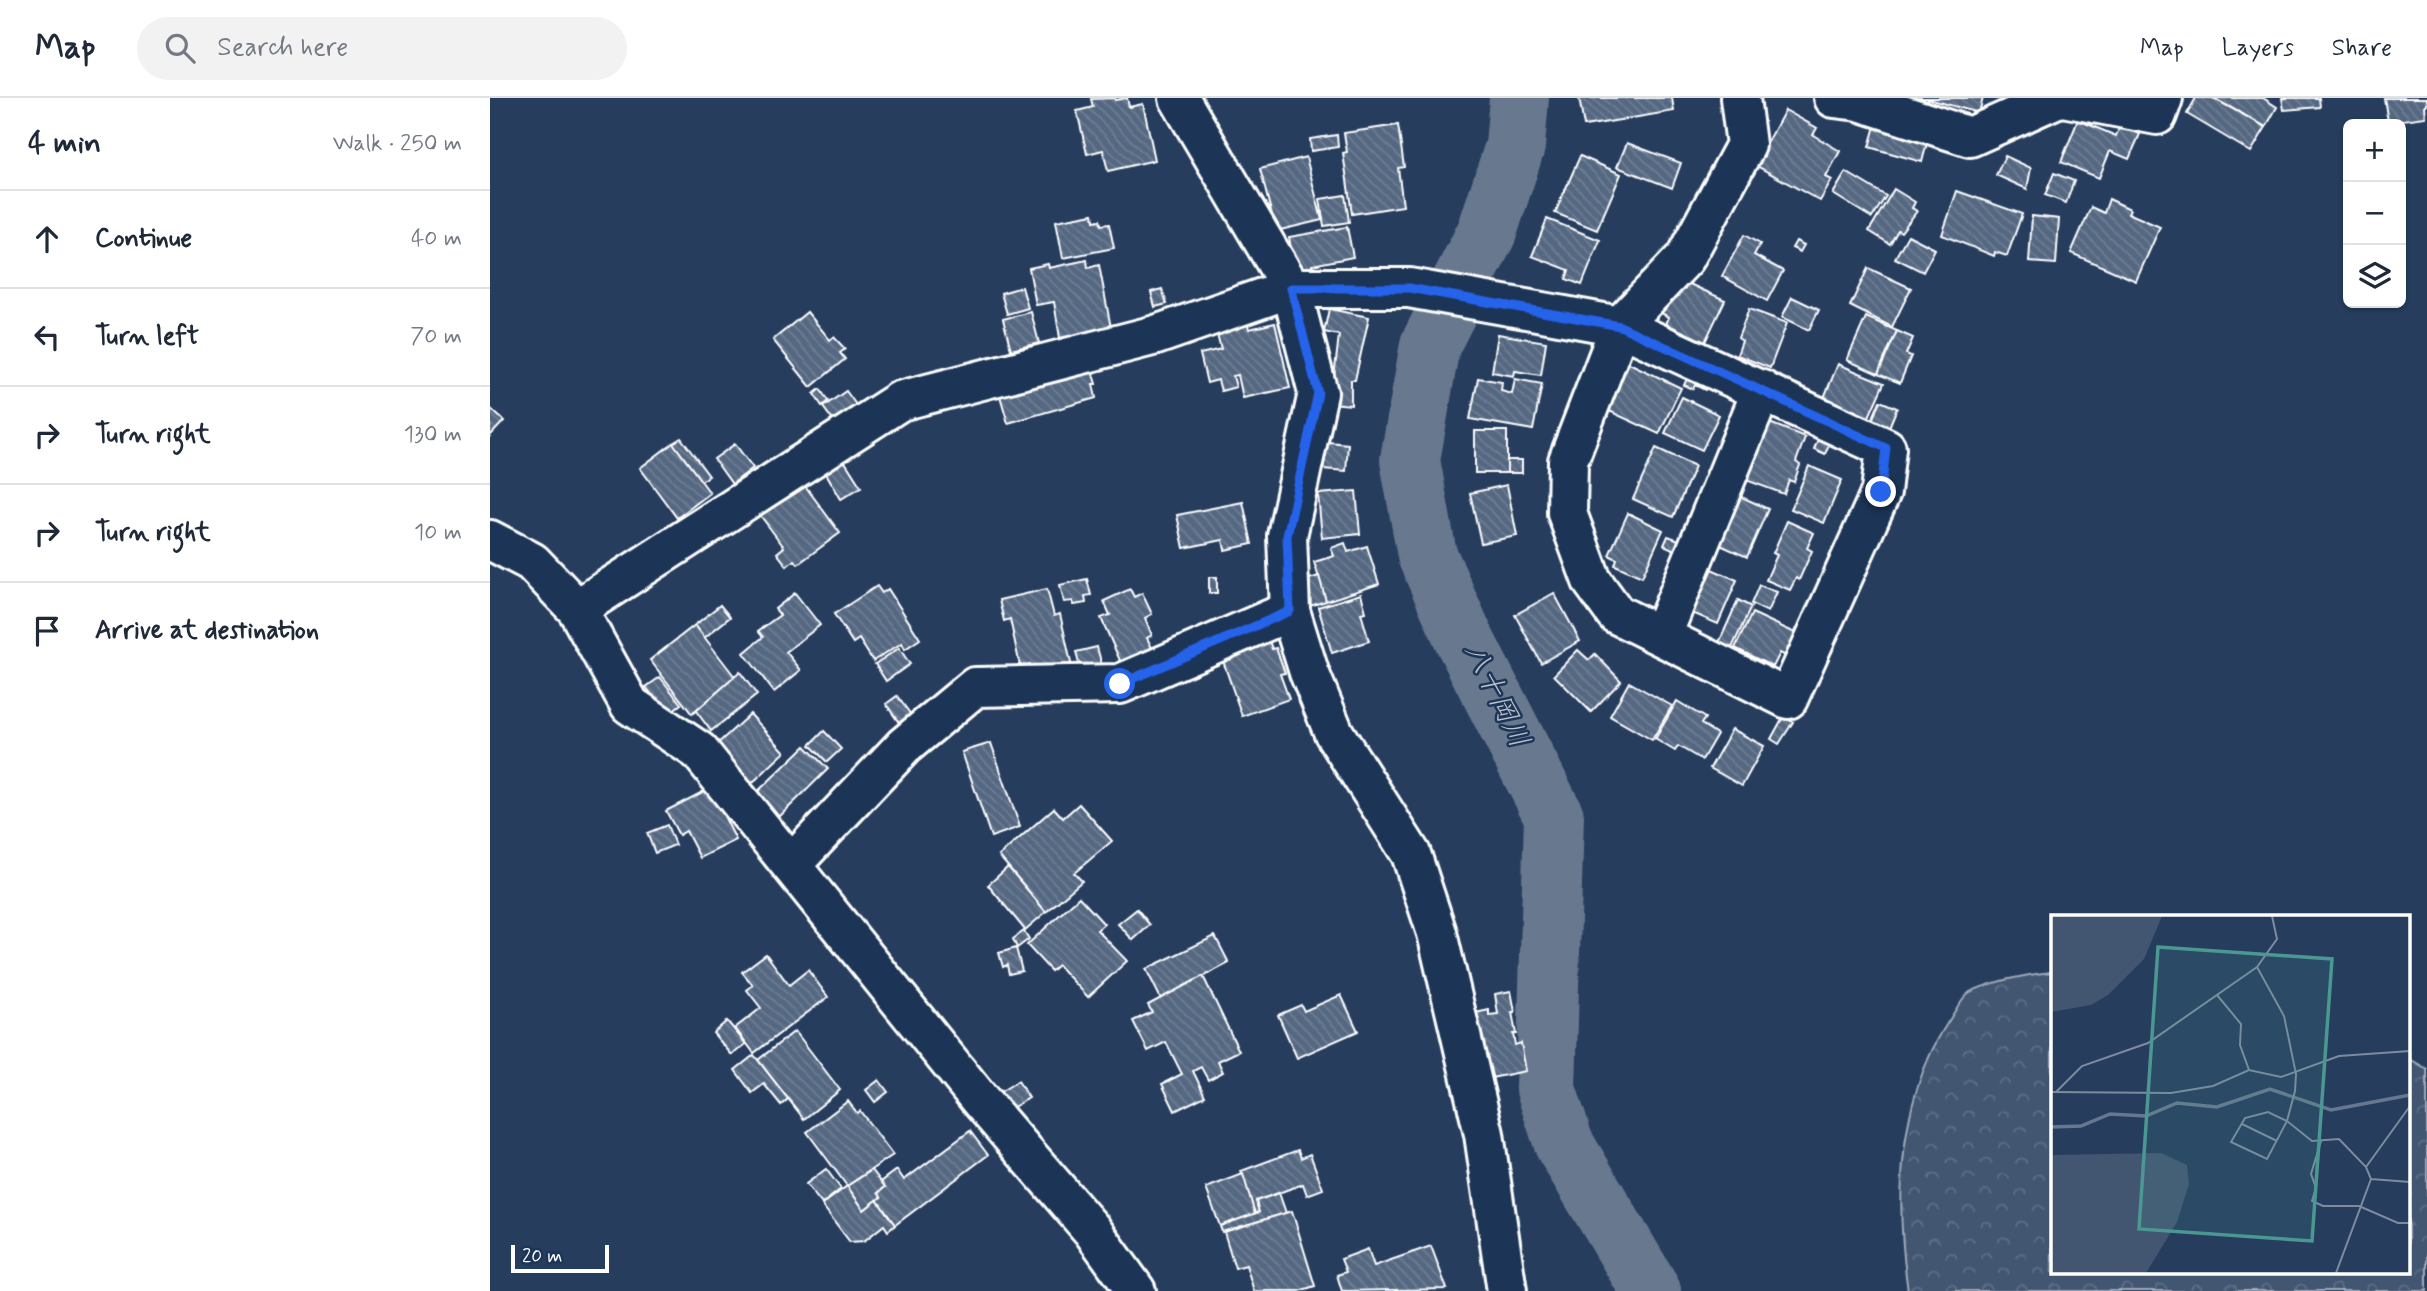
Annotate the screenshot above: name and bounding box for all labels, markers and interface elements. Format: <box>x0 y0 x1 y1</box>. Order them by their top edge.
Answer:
search box <box>137 17 627 80</box>
text: Map <box>35 26 95 70</box>
icon: search <box>161 29 199 67</box>
text: Search here <box>217 31 348 65</box>
text: Map <box>2140 33 2184 64</box>
text: Layers <box>2222 33 2294 64</box>
text: Share <box>2332 33 2392 64</box>
map controls <box>2343 119 2406 308</box>
button: + <box>2343 119 2406 182</box>
text: 4 min <box>28 124 101 163</box>
text: Walk · 250 m <box>333 129 462 159</box>
button: − <box>2343 182 2406 245</box>
icon: ahead <box>28 220 66 258</box>
text: Continue <box>95 222 192 256</box>
text: 40 m <box>411 224 462 254</box>
button: layers <box>2343 245 2406 308</box>
icon: left <box>28 318 66 356</box>
text: Turn left <box>95 320 199 354</box>
text: 70 m <box>410 322 462 352</box>
icon: right <box>28 416 66 454</box>
text: Turn right <box>95 418 211 452</box>
text: 130 m <box>404 420 462 450</box>
route end <box>1865 476 1896 507</box>
icon: right <box>28 514 66 552</box>
text: Turn right <box>95 516 211 550</box>
text: 10 m <box>414 518 462 548</box>
icon: arrive <box>28 612 66 650</box>
text: Arrive at destination <box>95 614 319 648</box>
water label: 八十岡川 <box>1455 638 1537 754</box>
route start <box>1104 668 1135 699</box>
inset map <box>2051 915 2410 1274</box>
scale bar <box>511 1242 609 1274</box>
text: 20 m <box>522 1244 562 1269</box>

